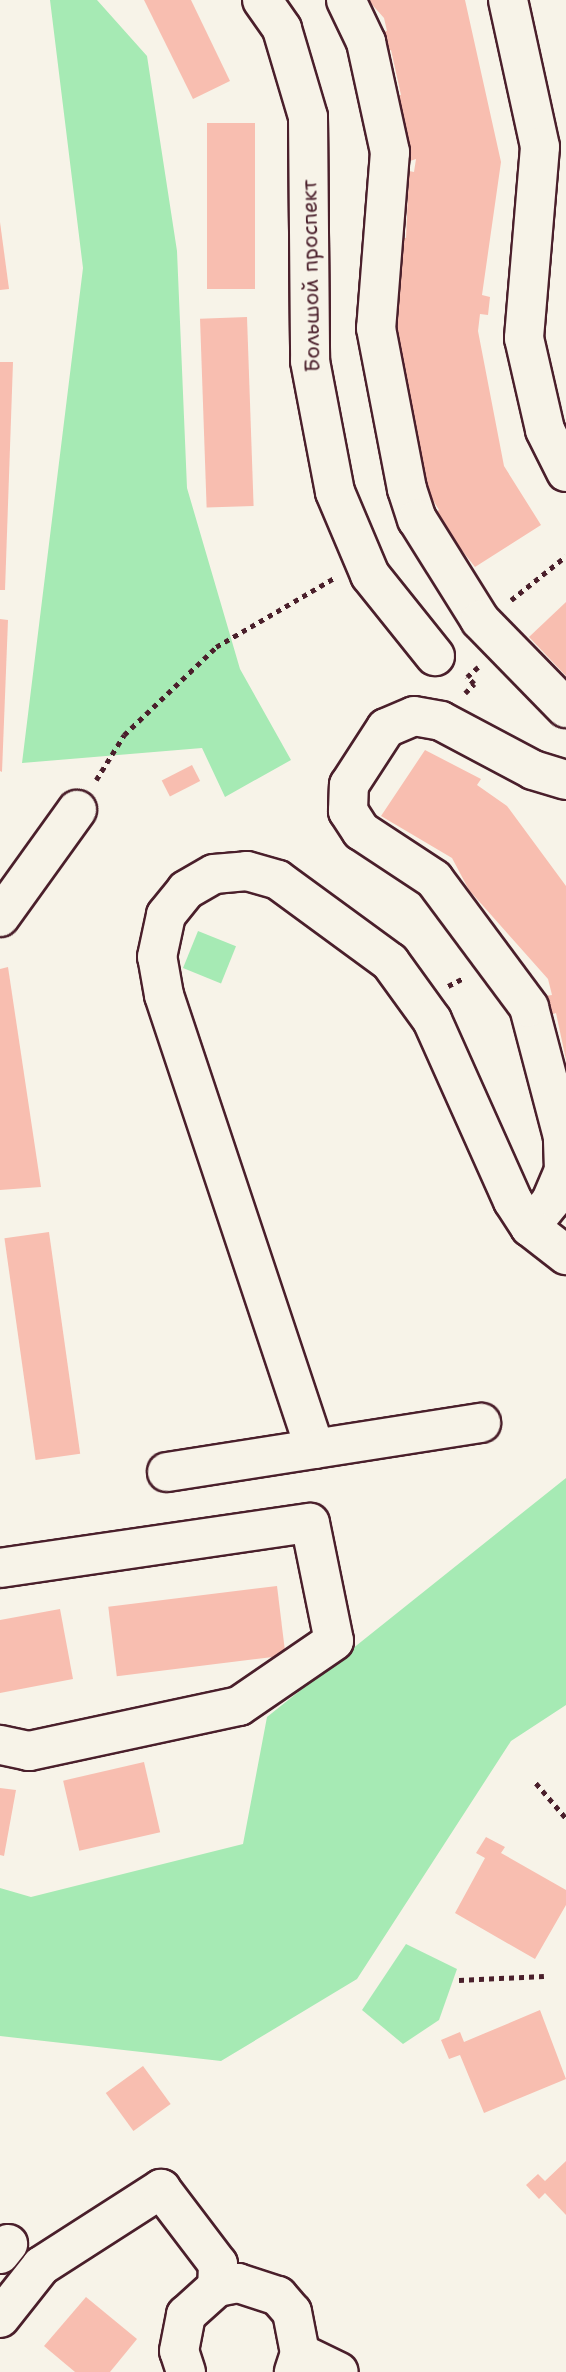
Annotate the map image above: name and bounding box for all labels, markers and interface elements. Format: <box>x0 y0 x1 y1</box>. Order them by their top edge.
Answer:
street label: Большой проспект <box>297 179 325 373</box>

